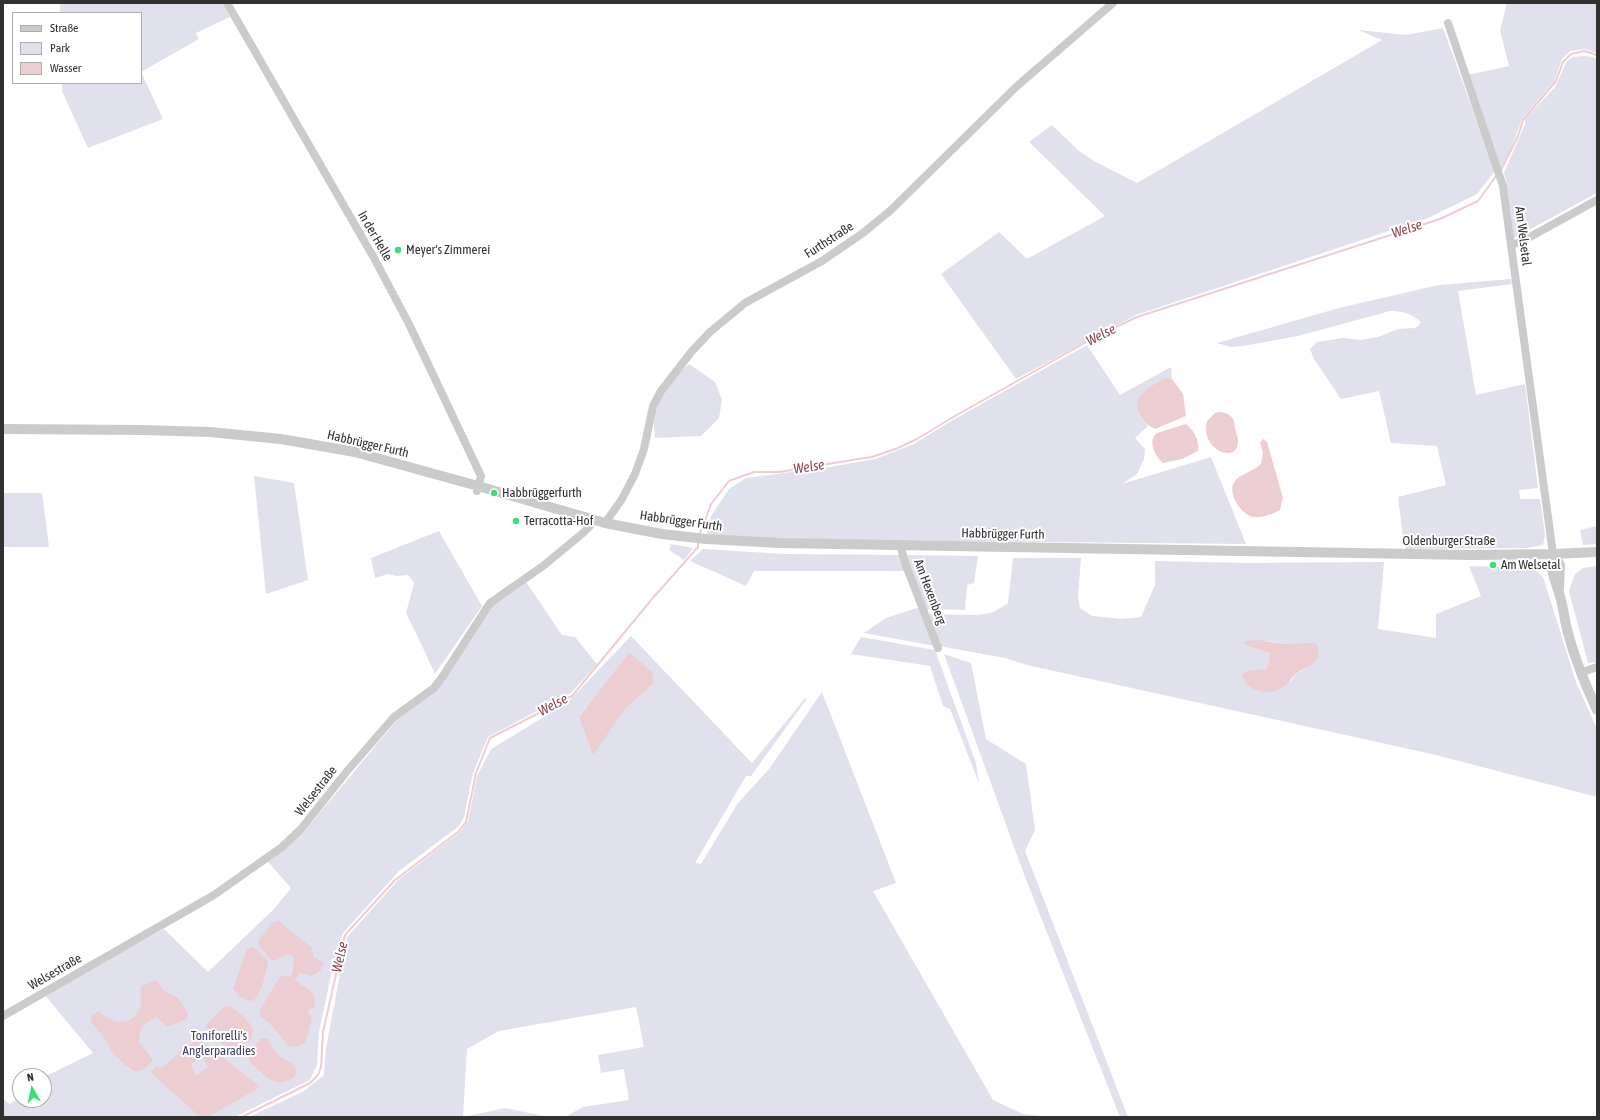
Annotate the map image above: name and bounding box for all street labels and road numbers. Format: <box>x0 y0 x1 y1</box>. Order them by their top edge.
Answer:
street label: Am Welsetal <box>1512 205 1534 267</box>
street label: In der Helle <box>354 208 396 264</box>
street label: Furthstraße <box>802 218 856 262</box>
street label: Habbrügger Furth <box>326 427 410 461</box>
street label: Habbrügger Furth <box>639 507 723 535</box>
street label: Habbrügger Furth <box>961 525 1045 543</box>
street label: Oldenburger Straße <box>1403 533 1495 549</box>
street label: Am Hexenberg <box>910 557 950 627</box>
street label: Welsestraße <box>292 763 340 819</box>
street label: Welsestraße <box>26 951 84 993</box>

